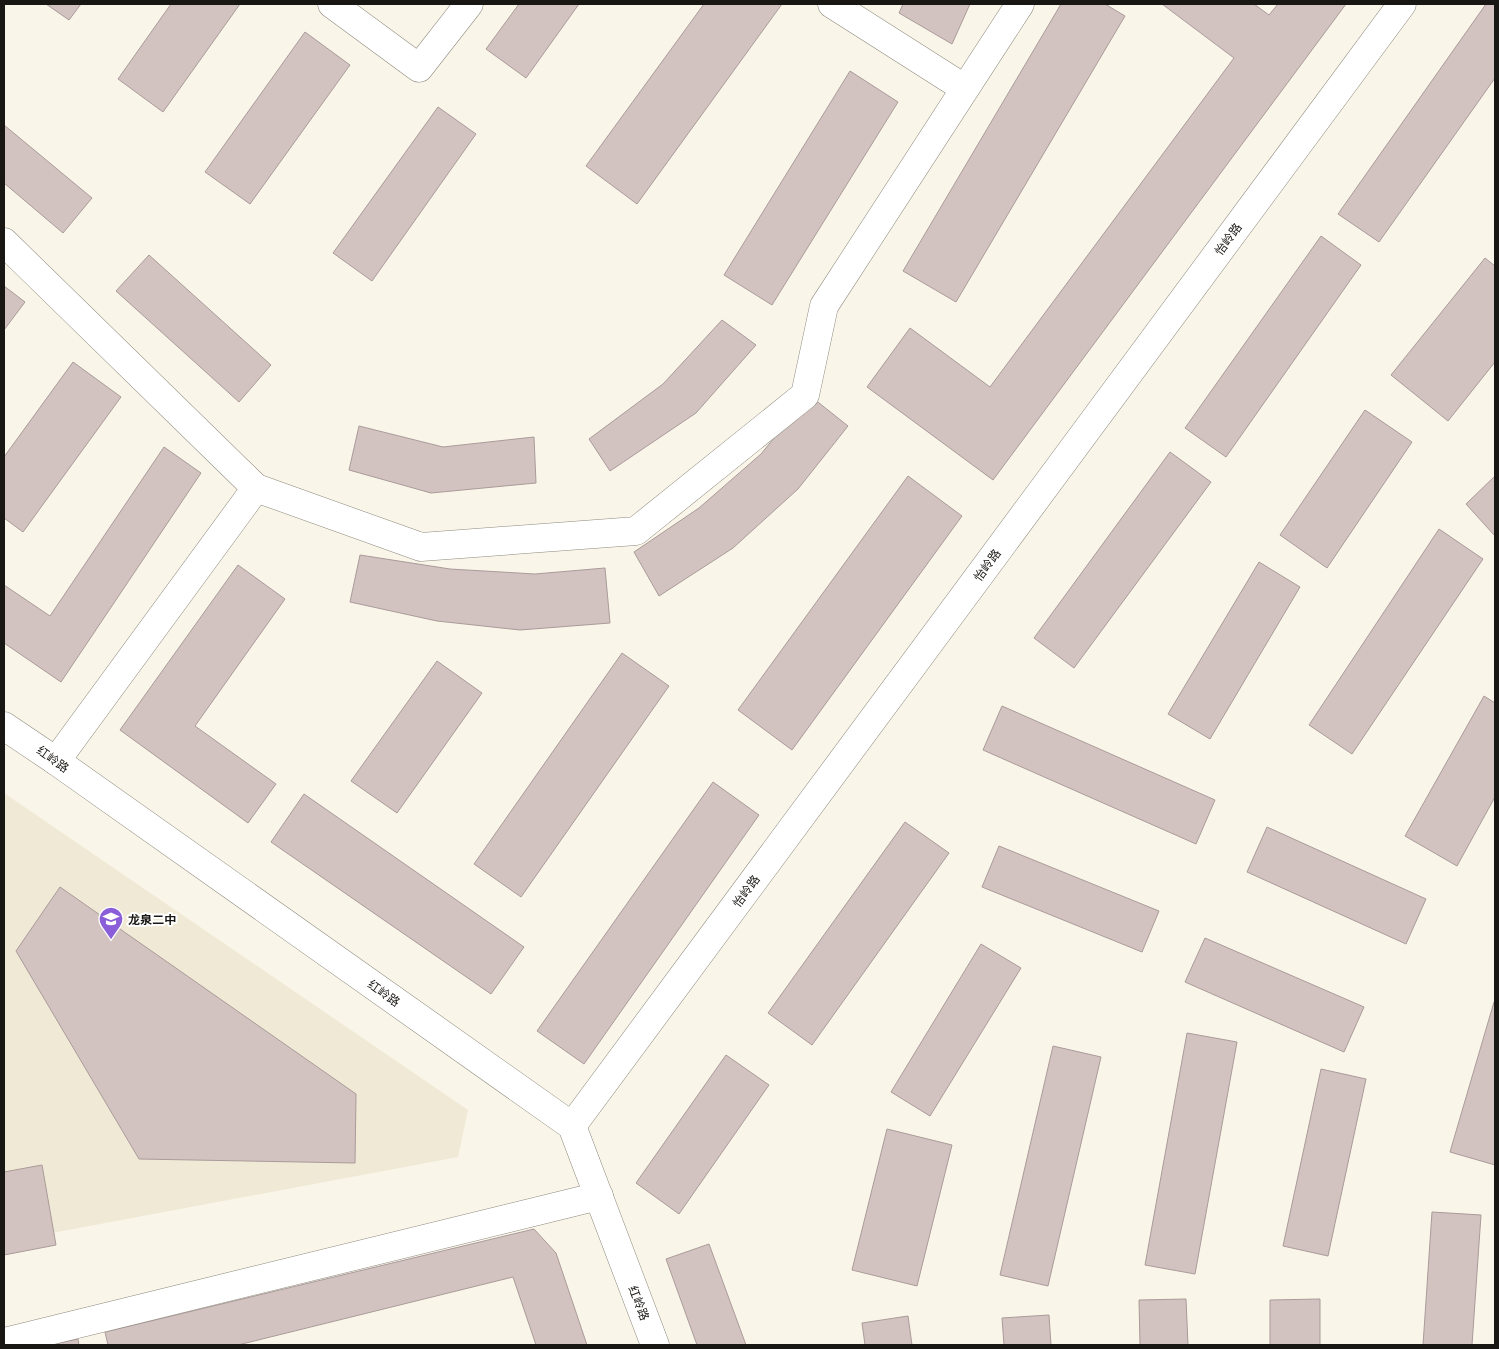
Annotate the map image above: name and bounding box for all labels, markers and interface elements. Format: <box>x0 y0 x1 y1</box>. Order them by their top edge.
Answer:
street label: 怡岭路 <box>1211 219 1245 259</box>
street label: 怡岭路 <box>970 545 1004 585</box>
street label: 红岭路 <box>33 742 73 776</box>
street label: 怡岭路 <box>729 871 763 911</box>
school or university icon: 龙泉二中 <box>98 906 124 940</box>
place label: 龙泉二中 <box>128 911 176 928</box>
street label: 红岭路 <box>364 976 404 1010</box>
street label: 红岭路 <box>625 1283 653 1323</box>

